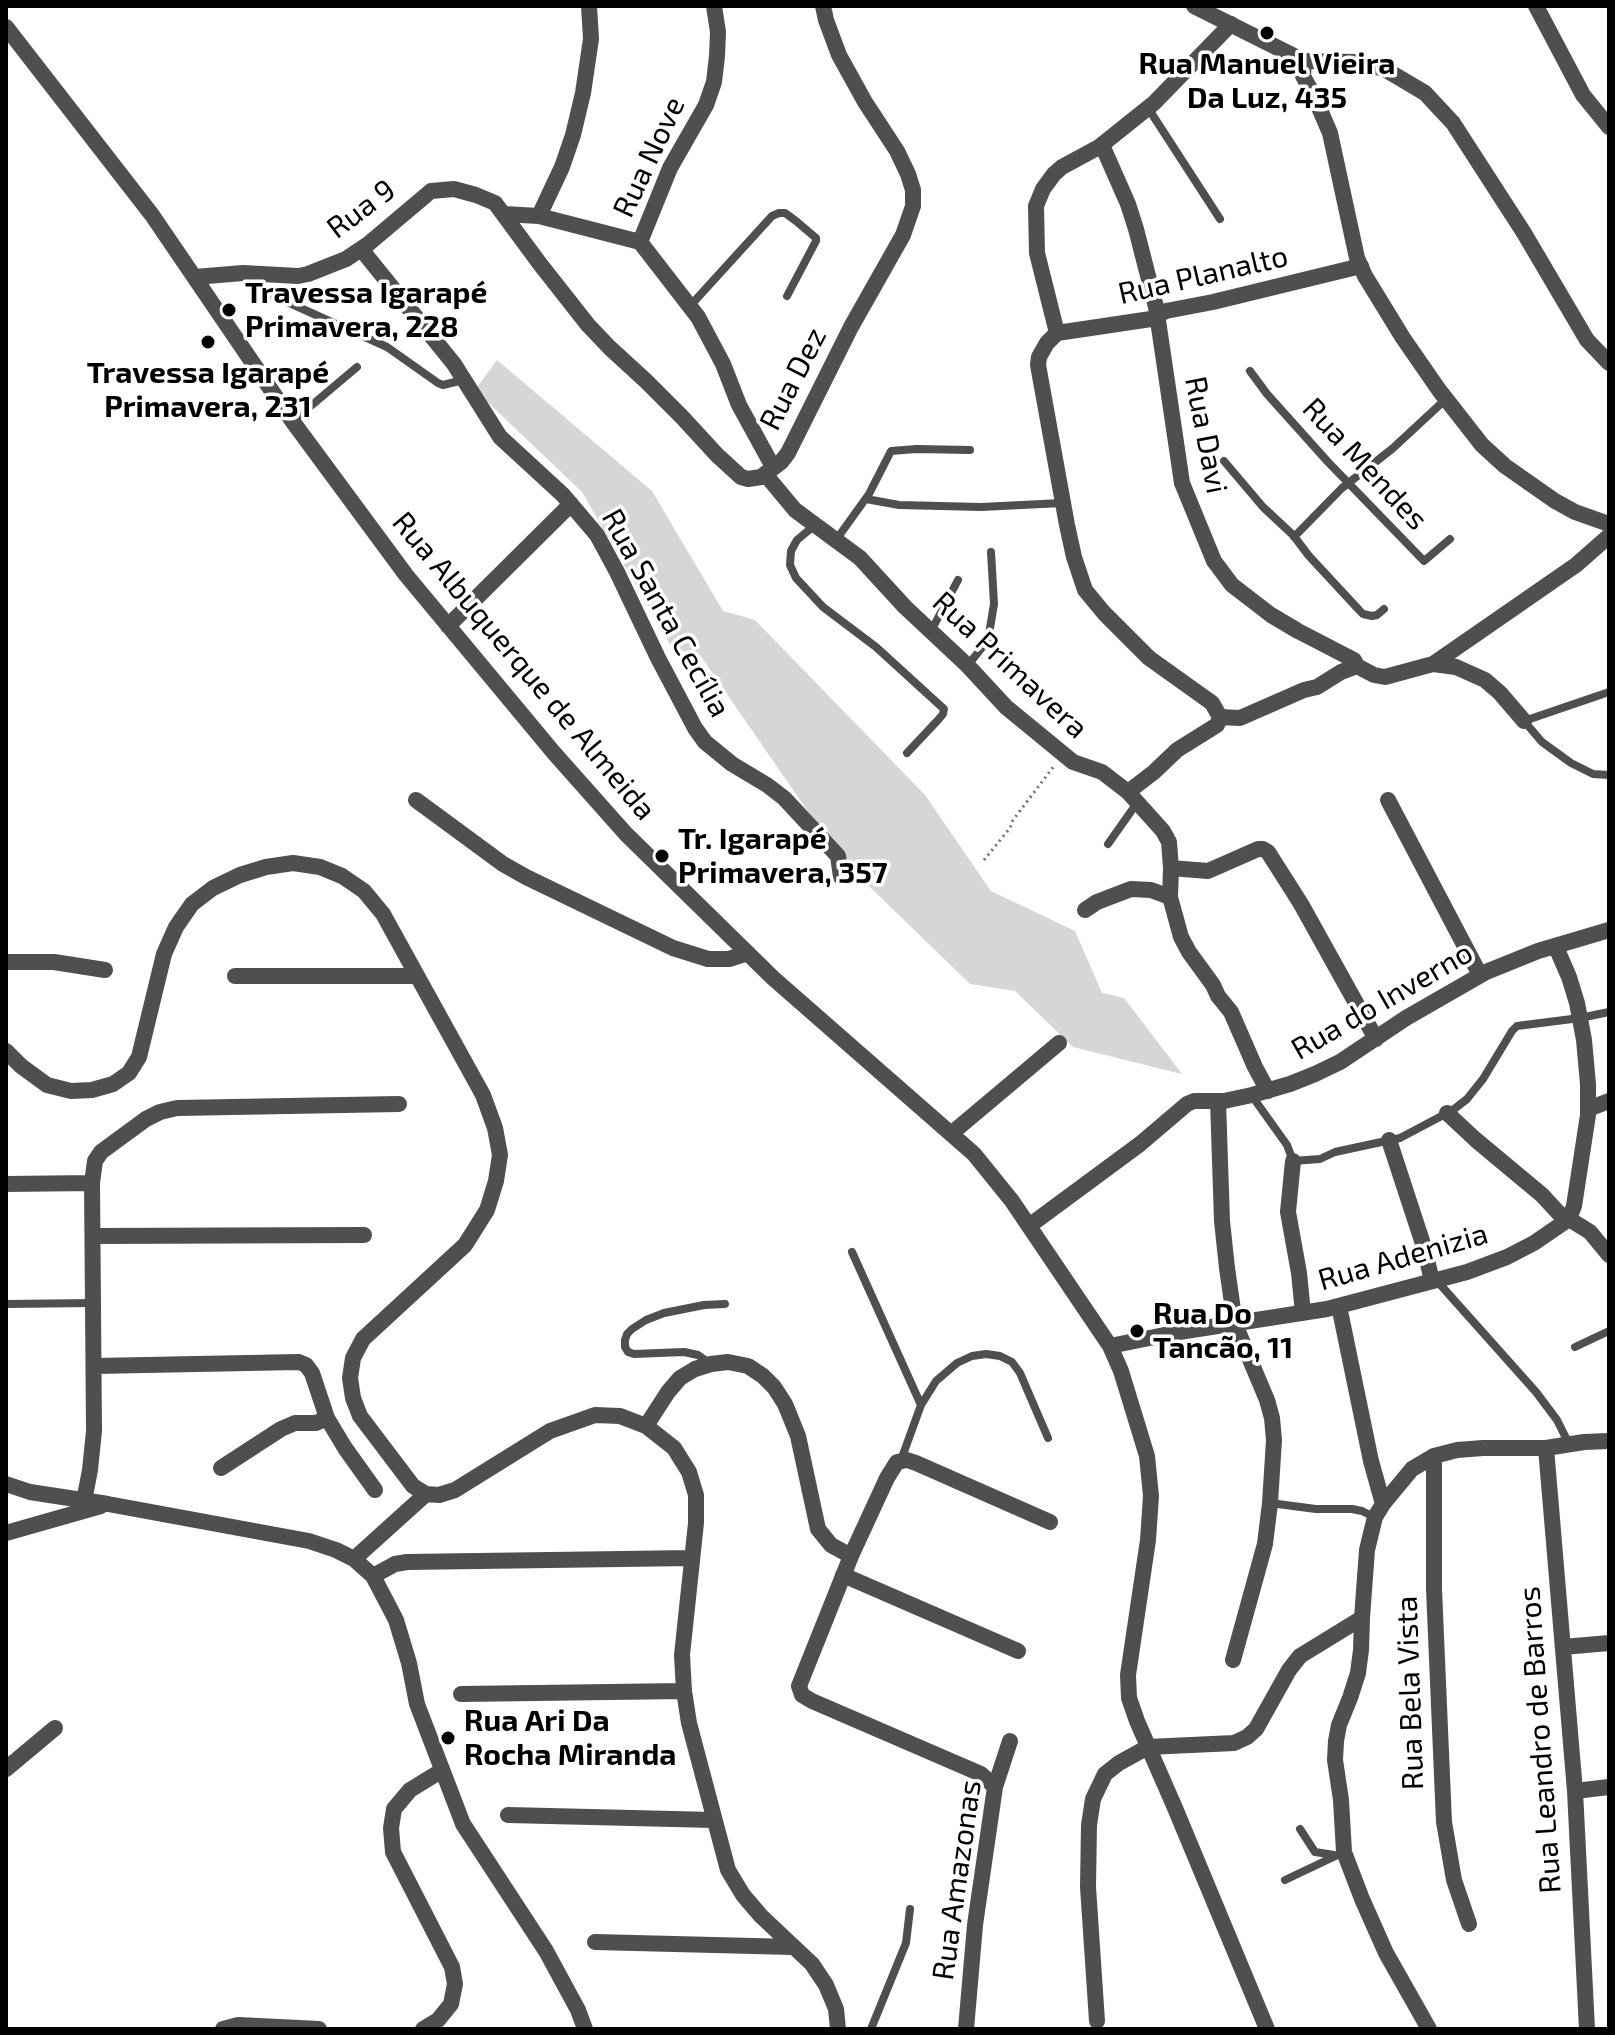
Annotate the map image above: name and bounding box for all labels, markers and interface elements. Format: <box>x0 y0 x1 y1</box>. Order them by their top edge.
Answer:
marker: Rua Manuel Vieira Da Luz, 435 <box>1258 24 1276 42</box>
place label: Rua Manuel Vieira Da Luz, 435 <box>1139 46 1395 116</box>
street label: Rua Nove <box>606 91 692 223</box>
street label: Rua 9 <box>320 172 402 246</box>
street label: Rua Planalto <box>1115 238 1291 312</box>
place label: Travessa Igarapé Primavera, 228 <box>245 275 487 346</box>
marker: Travessa Igarapé Primavera, 228 <box>220 301 238 319</box>
street label: Rua Dez <box>752 322 834 436</box>
marker: Travessa Igarapé Primavera, 231 <box>199 333 217 351</box>
place label: Travessa Igarapé Primavera, 231 <box>87 355 329 426</box>
street label: Rua Davi <box>1177 373 1235 497</box>
street label: Rua Mendes <box>1295 391 1435 537</box>
street label: Rua Santa Cecília <box>594 503 738 723</box>
street label: Rua Albuquerque de Almeida <box>385 505 663 827</box>
street label: Rua Primavera <box>925 584 1095 746</box>
place label: Tr. Igarapé Primavera, 357 <box>678 821 888 892</box>
marker: Tr. Igarapé Primavera, 357 <box>653 847 671 865</box>
street label: Rua do Inverno <box>1285 935 1479 1067</box>
street label: Rua Adenizia <box>1314 1216 1492 1298</box>
place label: Rua Do Tancão, 11 <box>1153 1296 1293 1366</box>
marker: Rua Do Tancão, 11 <box>1128 1322 1146 1340</box>
street label: Rua Leandro de Barros <box>1511 1585 1569 1895</box>
street label: Rua Bela Vista <box>1389 1595 1431 1791</box>
place label: Rua Ari Da Rocha Miranda <box>464 1703 676 1774</box>
marker: Rua Ari Da Rocha Miranda <box>439 1729 457 1747</box>
street label: Rua Amazonas <box>925 1778 989 1982</box>

